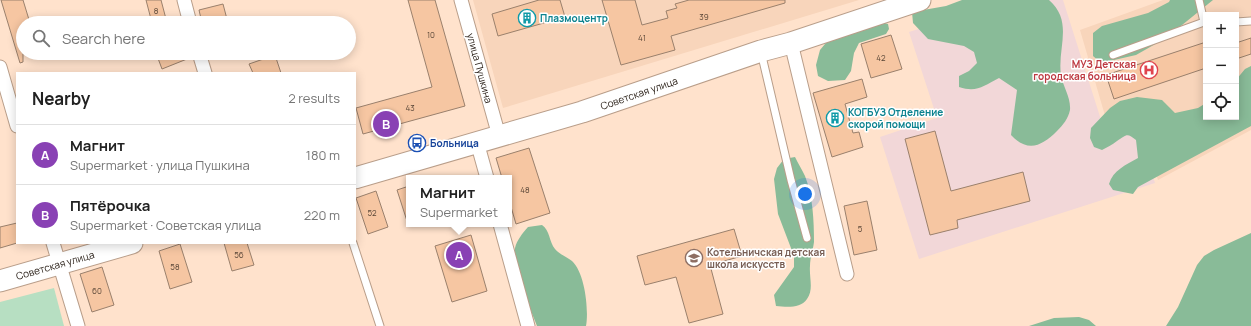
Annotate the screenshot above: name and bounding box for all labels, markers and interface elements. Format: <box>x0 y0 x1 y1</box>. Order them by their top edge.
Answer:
house number: 8 <box>154 5 159 16</box>
building icon: Плазмоцентр <box>517 8 537 28</box>
place label: Плазмоцентр <box>540 11 608 25</box>
house number: 39 <box>699 11 709 22</box>
map controls <box>1203 12 1239 120</box>
button: + <box>1203 12 1239 48</box>
search box <box>16 16 356 60</box>
icon: search <box>30 27 52 49</box>
text: Search here <box>62 28 145 49</box>
house number: 10 <box>427 29 435 40</box>
street label: улица Пушкина <box>464 31 496 105</box>
house number: 41 <box>638 32 646 43</box>
button: − <box>1203 48 1239 84</box>
house number: 42 <box>876 52 886 63</box>
place label: МУЗ Детская городская больница <box>1033 57 1136 83</box>
hospital icon: МУЗ Детская городская больница <box>1139 60 1159 80</box>
street label: Советская улица <box>598 73 680 113</box>
button: locate <box>1203 84 1239 120</box>
text: Nearby <box>32 87 90 110</box>
text: 2 results <box>288 89 340 107</box>
house number: 43 <box>405 102 415 113</box>
place label: КОГБУЗ Отделение скорой помощи <box>848 105 943 131</box>
building icon: КОГБУЗ Отделение скорой помощи <box>825 108 845 128</box>
pin: B <box>373 109 399 139</box>
bus stop icon: Больница <box>407 133 427 153</box>
text: Магнит <box>70 135 125 156</box>
place label: Больница <box>430 136 479 150</box>
text: A <box>41 146 49 164</box>
text: 180 m <box>306 146 340 164</box>
text: Supermarket · улица Пушкина <box>70 156 250 174</box>
popup <box>406 175 512 227</box>
text: Магнит <box>420 182 475 203</box>
house number: 48 <box>520 184 530 195</box>
your location <box>795 184 815 204</box>
text: Пятёрочка <box>70 195 150 216</box>
text: Supermarket <box>420 203 498 221</box>
text: B <box>41 206 49 224</box>
text: 220 m <box>304 206 340 224</box>
house number: 52 <box>368 207 377 218</box>
text: Supermarket · Советская улица <box>70 216 261 234</box>
house number: 5 <box>858 223 863 234</box>
pin: A <box>446 240 472 270</box>
place label: Котельничская детская школа искусств <box>707 245 825 271</box>
street label: Советская улица <box>14 247 96 283</box>
school or university icon: Котельничская детская школа искусств <box>684 248 704 268</box>
house number: 56 <box>234 249 244 260</box>
house number: 58 <box>170 261 180 272</box>
house number: 60 <box>92 285 102 296</box>

